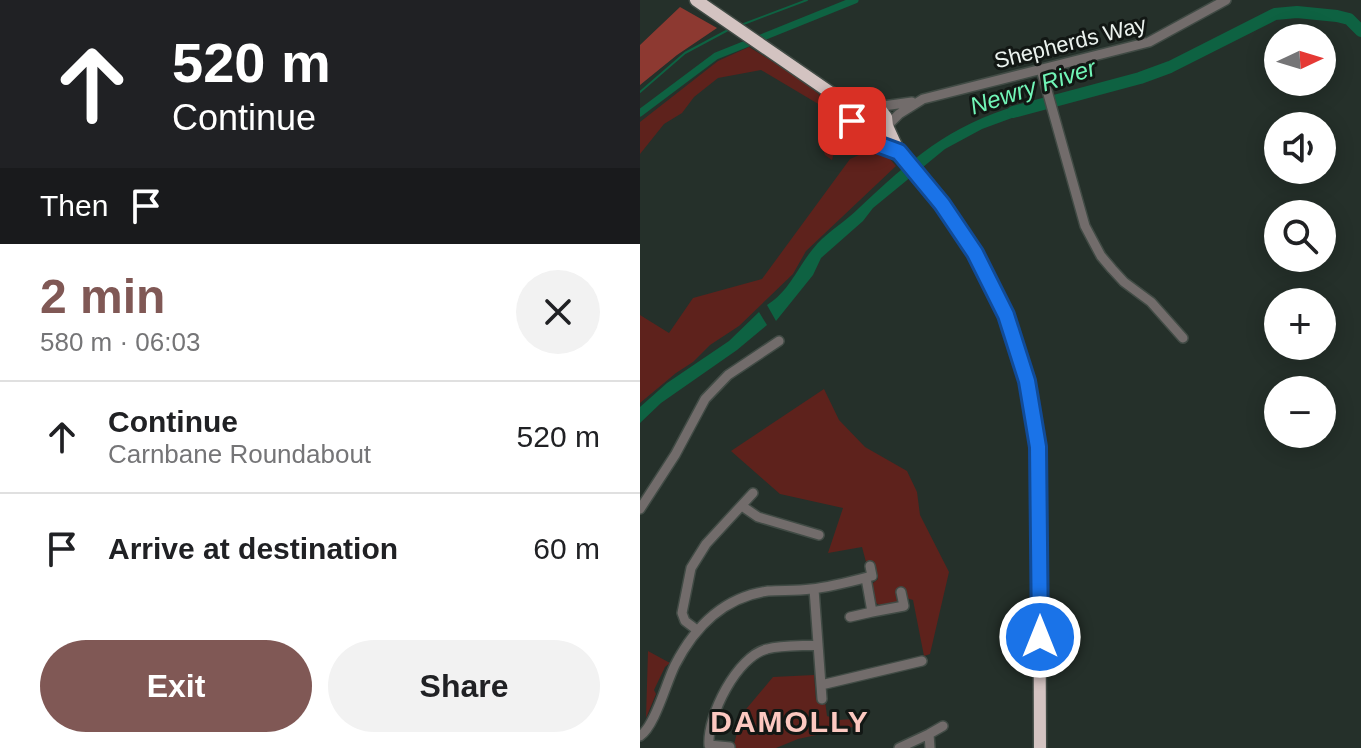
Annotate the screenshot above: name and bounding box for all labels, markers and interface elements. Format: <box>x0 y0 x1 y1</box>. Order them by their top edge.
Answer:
street label: Shepherds Way <box>992 12 1149 73</box>
north arrow <box>1264 24 1336 96</box>
map controls <box>1264 24 1336 448</box>
text: 520 m <box>172 31 331 94</box>
icon: ahead <box>40 32 144 136</box>
water label: Newry River <box>967 53 1100 120</box>
pin <box>818 87 886 155</box>
text: Continue <box>172 97 316 138</box>
icon: arrive <box>830 99 874 143</box>
button: sound <box>1264 112 1336 184</box>
icon: arrive <box>124 184 168 228</box>
text: Then <box>40 189 108 222</box>
button: search <box>1264 200 1336 272</box>
text: 2 min <box>40 270 165 323</box>
button: close <box>516 270 600 354</box>
button: + <box>1264 288 1336 360</box>
text: 580 m · 06:03 <box>40 327 200 357</box>
button: − <box>1264 376 1336 448</box>
text: Continue <box>108 405 238 438</box>
icon: ahead <box>40 415 84 459</box>
text: 520 m <box>517 420 600 453</box>
text: Carnbane Roundabout <box>108 439 371 469</box>
icon: arrive <box>40 527 84 571</box>
text: Arrive at destination <box>108 532 398 565</box>
text: 60 m <box>533 532 600 565</box>
position arrow <box>998 595 1082 679</box>
button: Exit <box>40 640 312 732</box>
button: Share <box>328 640 600 732</box>
district label: DAMOLLY <box>710 705 870 738</box>

